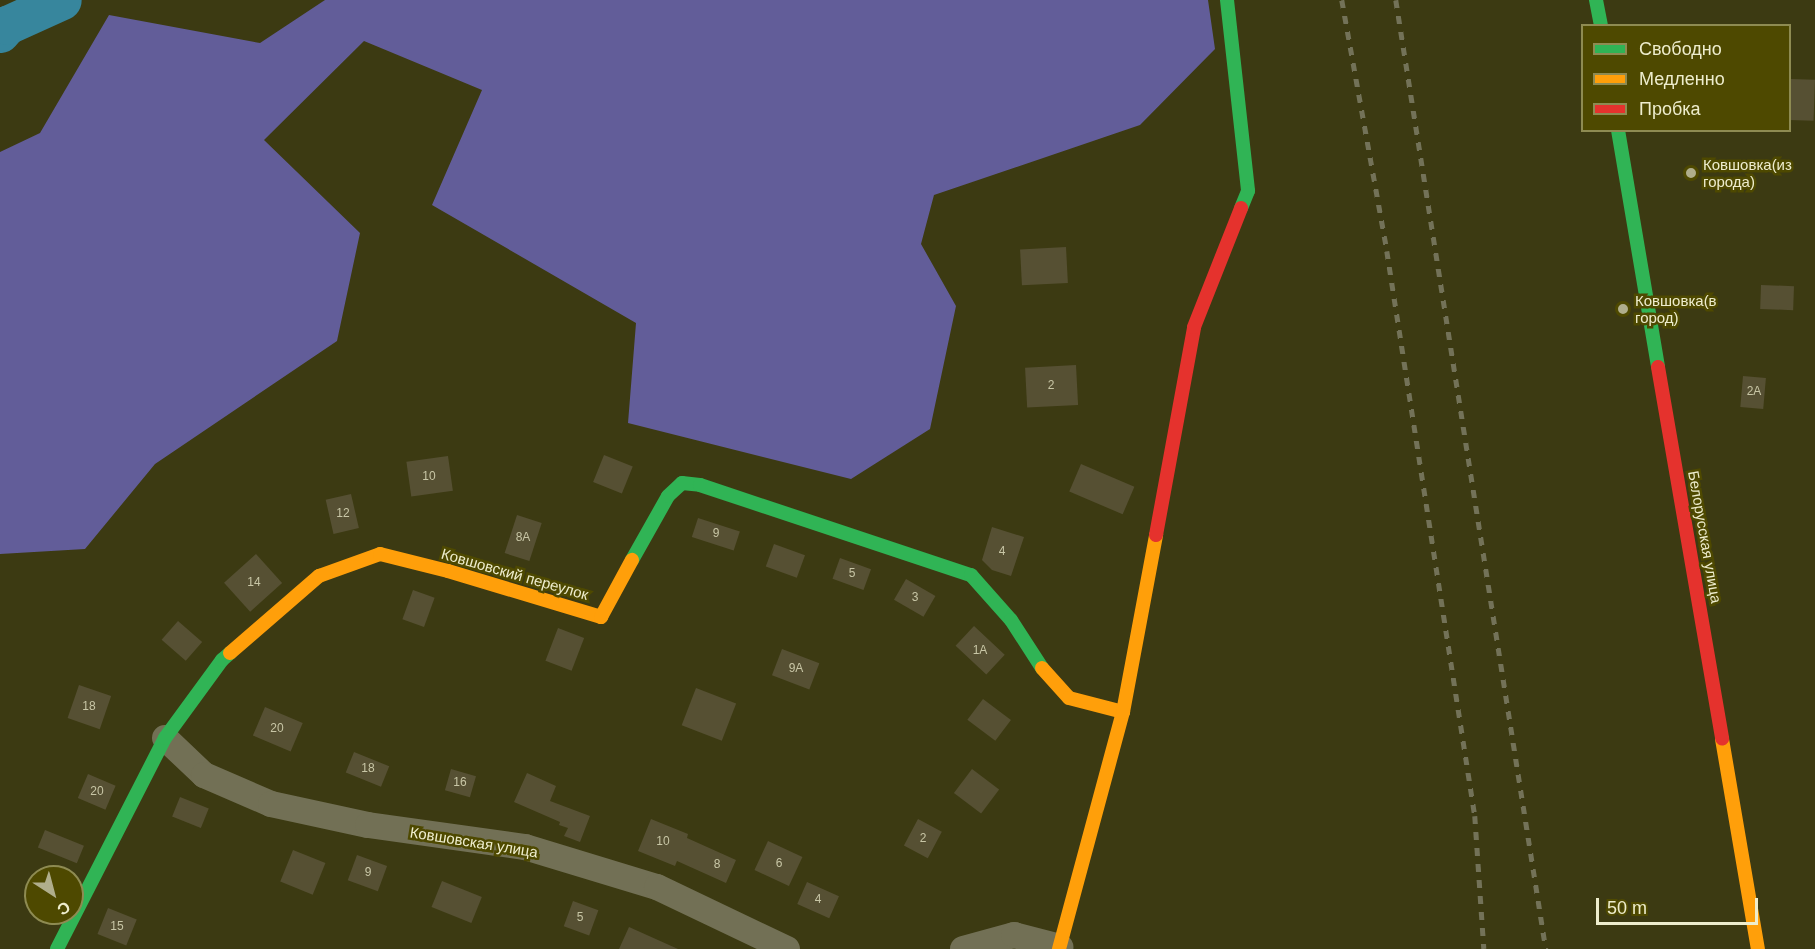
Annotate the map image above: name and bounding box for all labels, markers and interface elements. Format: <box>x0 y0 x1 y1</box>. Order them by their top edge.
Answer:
legend <box>1581 24 1791 132</box>
text: Свободно <box>1639 39 1722 59</box>
text: Медленно <box>1639 69 1725 89</box>
text: Пробка <box>1639 99 1701 119</box>
place label: Ковшовка(из города) <box>1703 155 1792 190</box>
marker: Ковшовка(из города) <box>1684 166 1698 180</box>
place label: Ковшовка(в город) <box>1635 291 1717 326</box>
marker: Ковшовка(в город) <box>1616 302 1630 316</box>
house number: 2 <box>1048 379 1054 393</box>
house number: 2А <box>1747 385 1761 399</box>
street label: Белорусская улица <box>1684 469 1726 605</box>
house number: 10 <box>422 470 436 484</box>
house number: 12 <box>336 507 350 521</box>
house number: 9 <box>713 527 719 541</box>
house number: 8А <box>516 531 530 545</box>
street label: Ковшовский переулок <box>439 544 591 604</box>
house number: 4 <box>999 545 1005 559</box>
house number: 5 <box>849 567 855 581</box>
house number: 14 <box>247 576 261 590</box>
house number: 3 <box>912 591 918 605</box>
house number: 1А <box>973 644 987 658</box>
house number: 9А <box>789 662 803 676</box>
house number: 18 <box>82 700 96 714</box>
house number: 20 <box>270 722 284 736</box>
house number: 18 <box>361 762 375 776</box>
house number: 16 <box>453 776 467 790</box>
house number: 20 <box>90 785 104 799</box>
street label: Ковшовская улица <box>409 823 539 861</box>
house number: 2 <box>920 832 926 846</box>
house number: 10 <box>656 835 670 849</box>
house number: 6 <box>776 857 782 871</box>
house number: 8 <box>714 858 720 872</box>
north arrow <box>24 865 84 925</box>
house number: 9 <box>365 866 371 880</box>
scale bar <box>1599 886 1761 924</box>
house number: 4 <box>815 893 821 907</box>
text: С <box>54 898 73 919</box>
text: 50 m <box>1607 898 1647 918</box>
house number: 5 <box>577 911 583 925</box>
house number: 15 <box>110 920 124 934</box>

